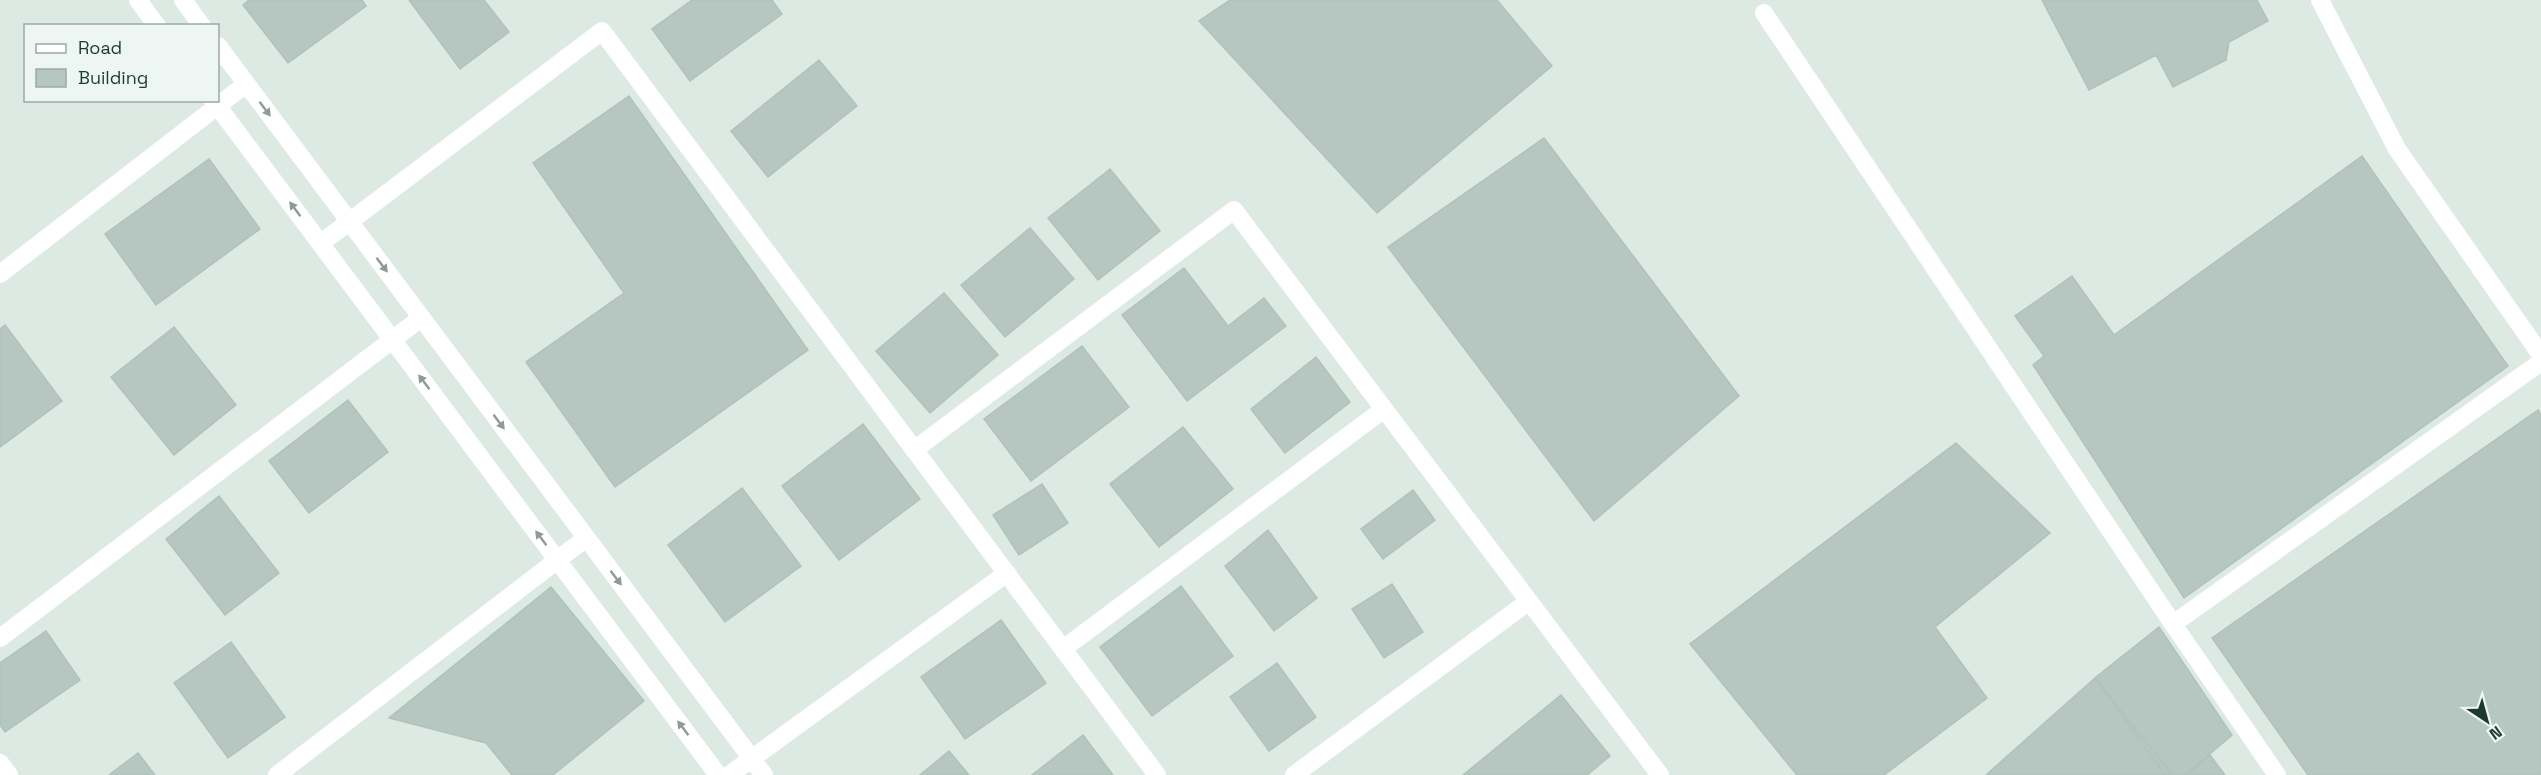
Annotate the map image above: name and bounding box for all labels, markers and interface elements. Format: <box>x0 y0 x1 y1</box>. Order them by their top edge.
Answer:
legend <box>24 24 219 102</box>
text: Road <box>78 36 122 59</box>
text: Building <box>78 66 148 89</box>
one-way arrow <box>259 101 271 117</box>
one-way arrow <box>289 202 301 218</box>
one-way arrow <box>376 257 388 273</box>
one-way arrow <box>419 375 431 390</box>
one-way arrow <box>493 413 505 429</box>
one-way arrow <box>535 531 547 547</box>
one-way arrow <box>609 570 621 585</box>
north arrow <box>2457 691 2517 751</box>
one-way arrow <box>677 721 689 737</box>
text: N <box>2485 721 2506 744</box>

